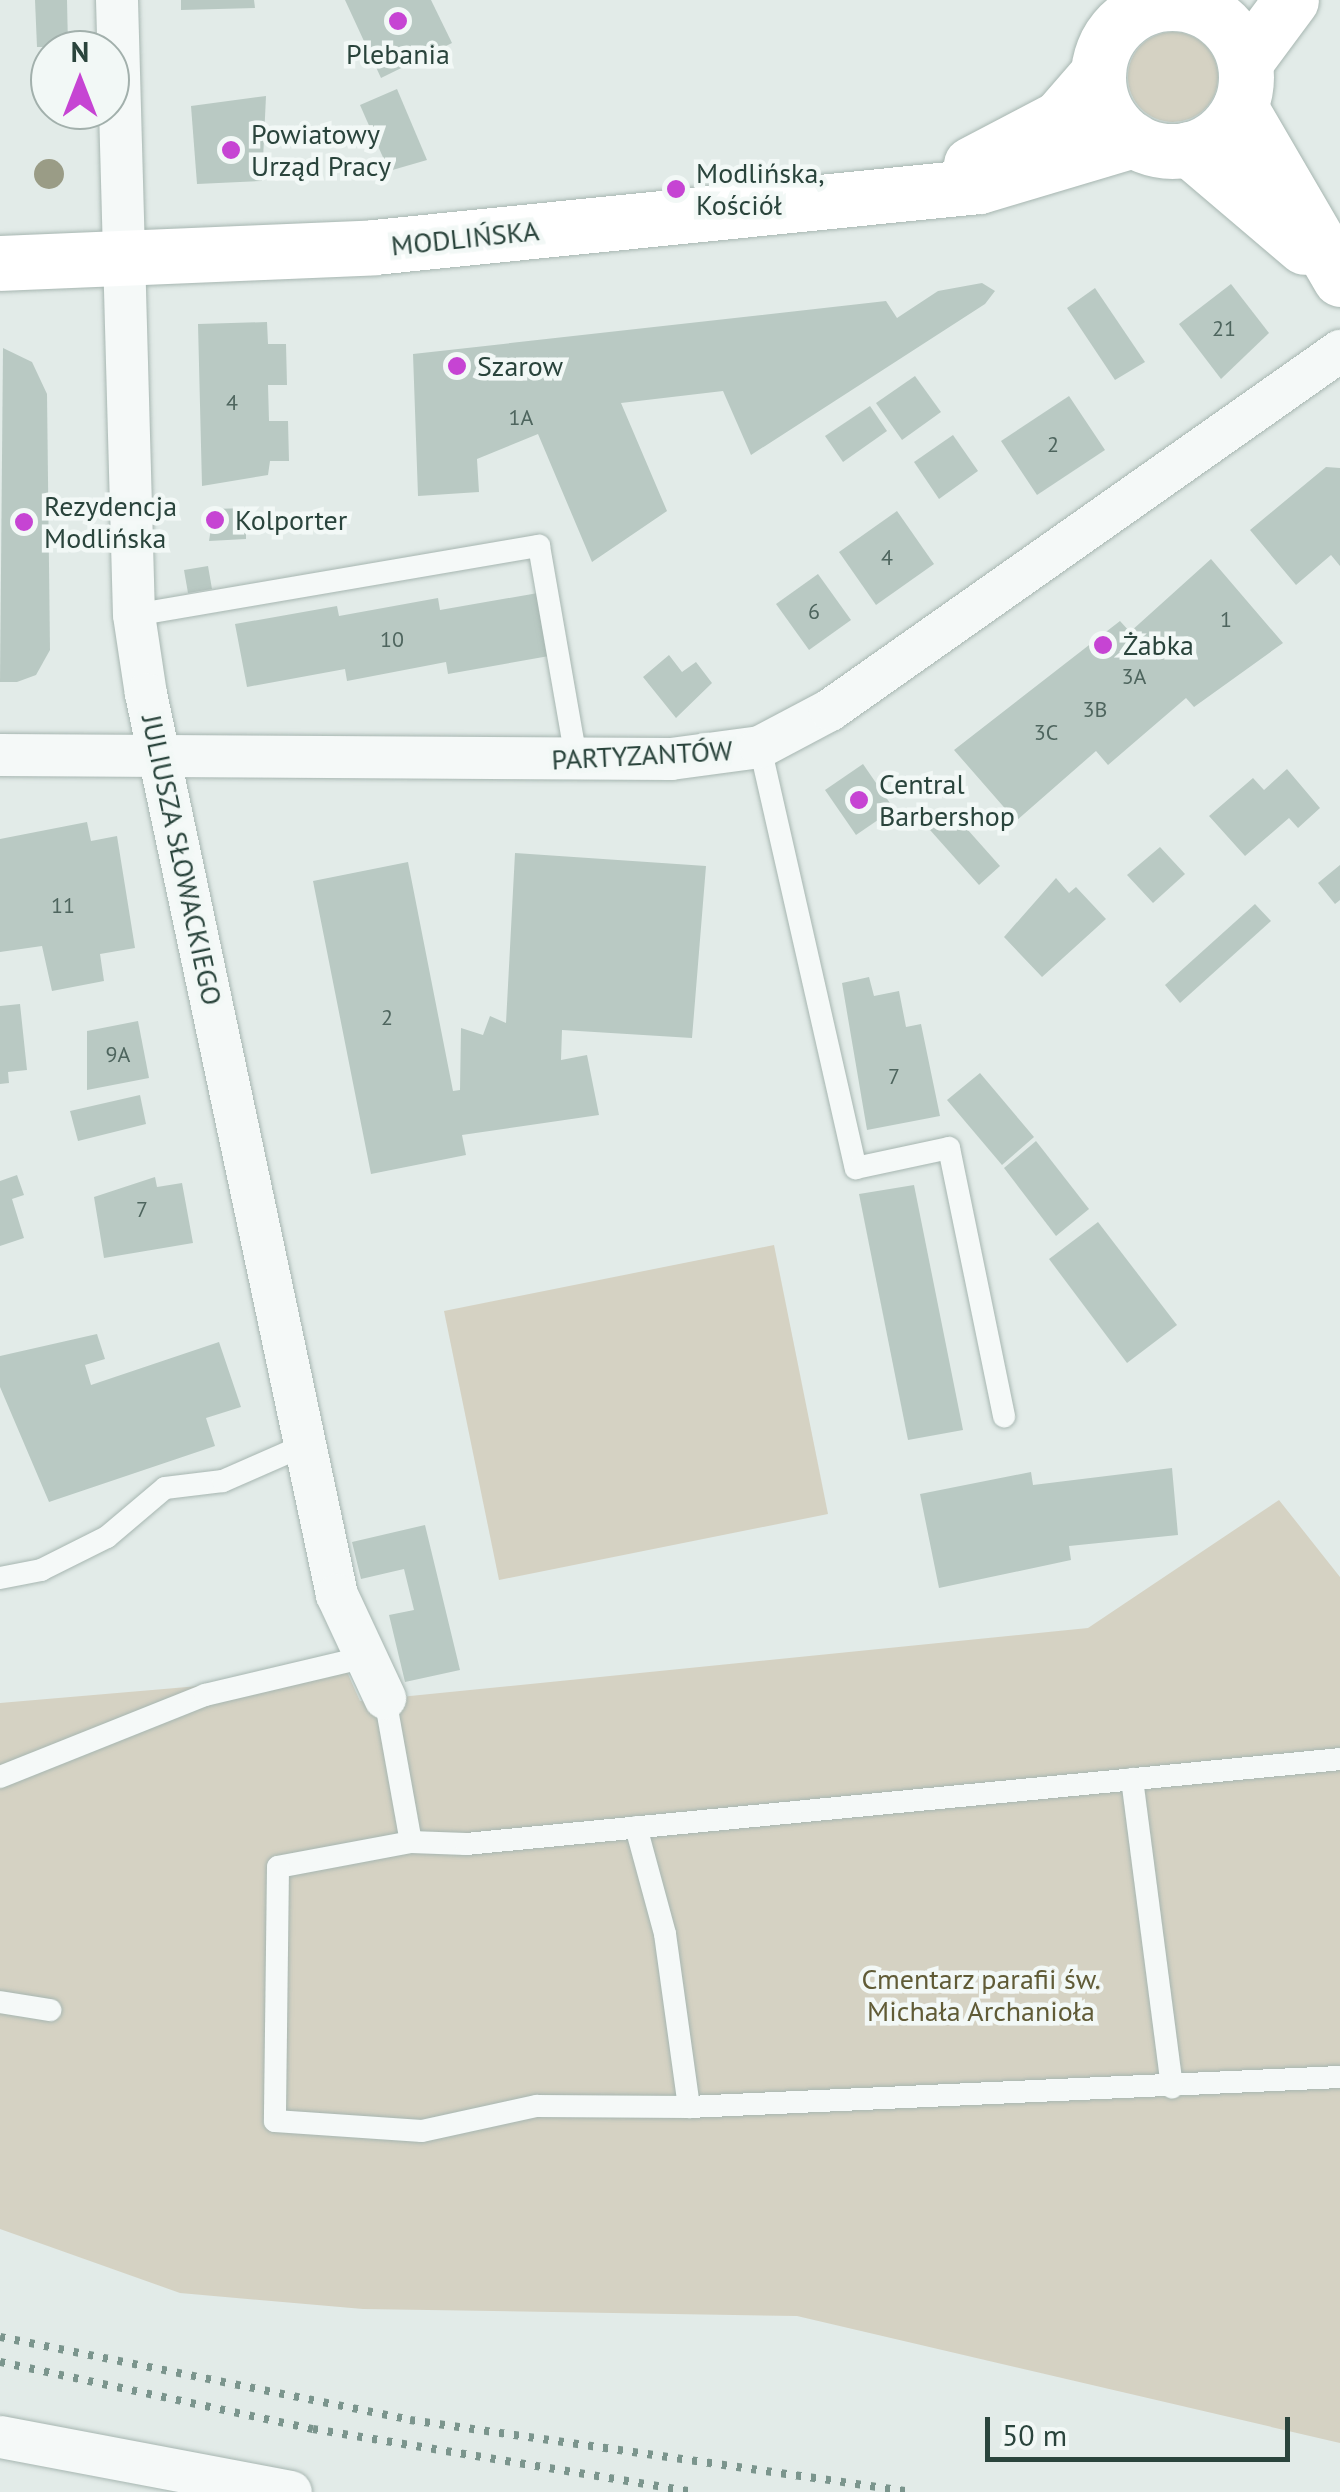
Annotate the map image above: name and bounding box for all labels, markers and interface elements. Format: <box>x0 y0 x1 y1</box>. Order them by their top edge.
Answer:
marker: Plebania <box>387 10 409 32</box>
north arrow <box>30 30 130 130</box>
text: N <box>71 33 89 70</box>
place label: Plebania <box>346 37 450 71</box>
place label: Powiatowy Urząd Pracy <box>251 117 391 183</box>
marker: Powiatowy Urząd Pracy <box>220 139 242 161</box>
place label: Modlińska, Kościół <box>696 156 825 222</box>
marker: Modlińska, Kościół <box>665 178 687 200</box>
street label: MODLIŃSKA <box>389 214 541 262</box>
house number: 21 <box>1212 316 1236 342</box>
place label: Szarow <box>477 349 563 383</box>
marker: Szarow <box>446 355 468 377</box>
house number: 4 <box>226 390 238 416</box>
house number: 1A <box>509 405 533 431</box>
house number: 2 <box>1047 432 1059 458</box>
place label: Rezydencja Modlińska <box>44 489 177 555</box>
place label: Kolporter <box>235 503 347 537</box>
marker: Kolporter <box>204 509 226 531</box>
marker: Rezydencja Modlińska <box>13 511 35 533</box>
house number: 4 <box>881 545 893 571</box>
house number: 6 <box>808 599 820 625</box>
house number: 1 <box>1220 607 1232 633</box>
house number: 10 <box>380 627 404 653</box>
place label: Żabka <box>1123 628 1194 662</box>
marker: Żabka <box>1092 634 1114 656</box>
house number: 3A <box>1122 664 1146 690</box>
house number: 3B <box>1083 697 1107 723</box>
street label: JULIUSZA SŁOWACKIEGO <box>135 711 229 1009</box>
house number: 3C <box>1034 720 1058 746</box>
street label: PARTYZANTÓW <box>551 733 733 777</box>
place label: Central Barbershop <box>879 767 1015 833</box>
marker: Central Barbershop <box>848 789 870 811</box>
house number: 11 <box>51 893 75 919</box>
house number: 2 <box>381 1005 393 1031</box>
house number: 9A <box>106 1042 130 1068</box>
house number: 7 <box>888 1064 900 1090</box>
house number: 7 <box>136 1197 148 1223</box>
park label: Cmentarz parafii św. Michała Archanioła <box>861 1962 1101 2028</box>
scale bar <box>990 2397 1295 2459</box>
text: 50 m <box>1002 2415 1067 2454</box>

